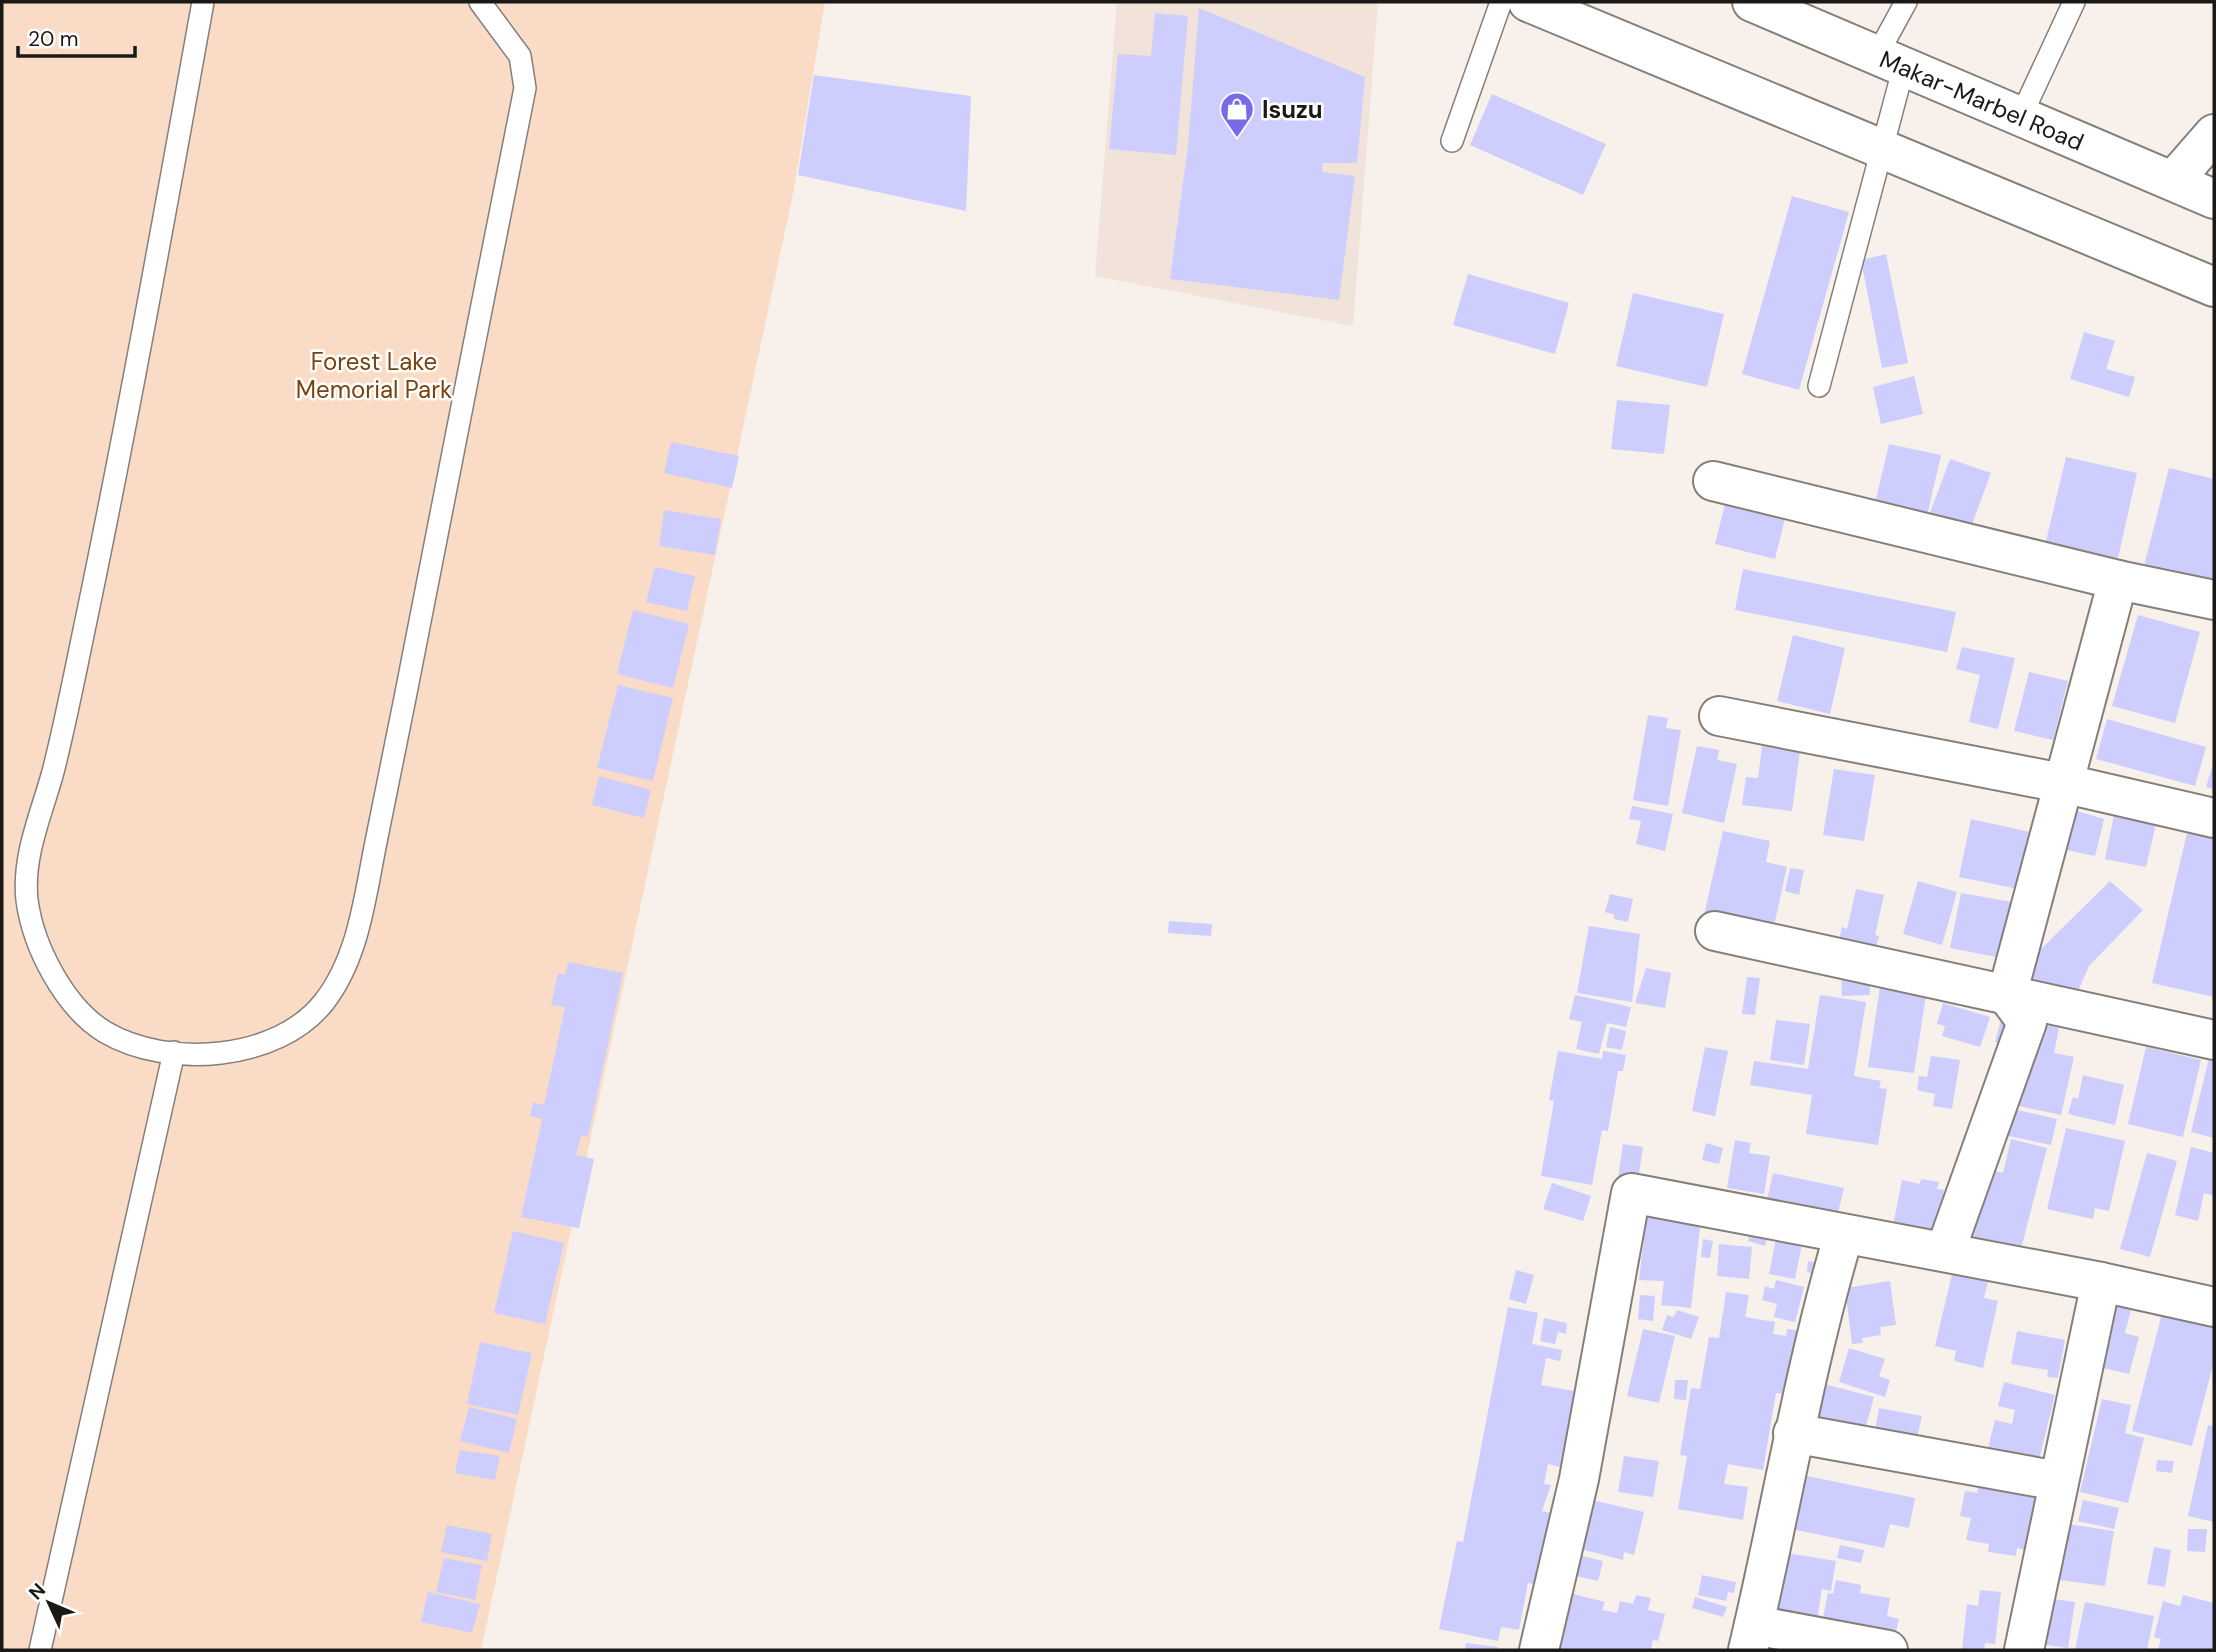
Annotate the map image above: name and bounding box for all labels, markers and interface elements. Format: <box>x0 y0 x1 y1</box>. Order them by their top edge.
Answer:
scale bar <box>18 14 135 58</box>
text: 20 m <box>28 25 79 53</box>
street label: Makar-Marbel Road <box>1875 43 2089 157</box>
shop icon: Isuzu <box>1218 90 1256 139</box>
place label: Isuzu <box>1262 94 1323 125</box>
park label: Forest Lake Memorial Park <box>296 346 452 405</box>
north arrow <box>14 1568 84 1638</box>
text: N <box>23 1578 51 1605</box>

